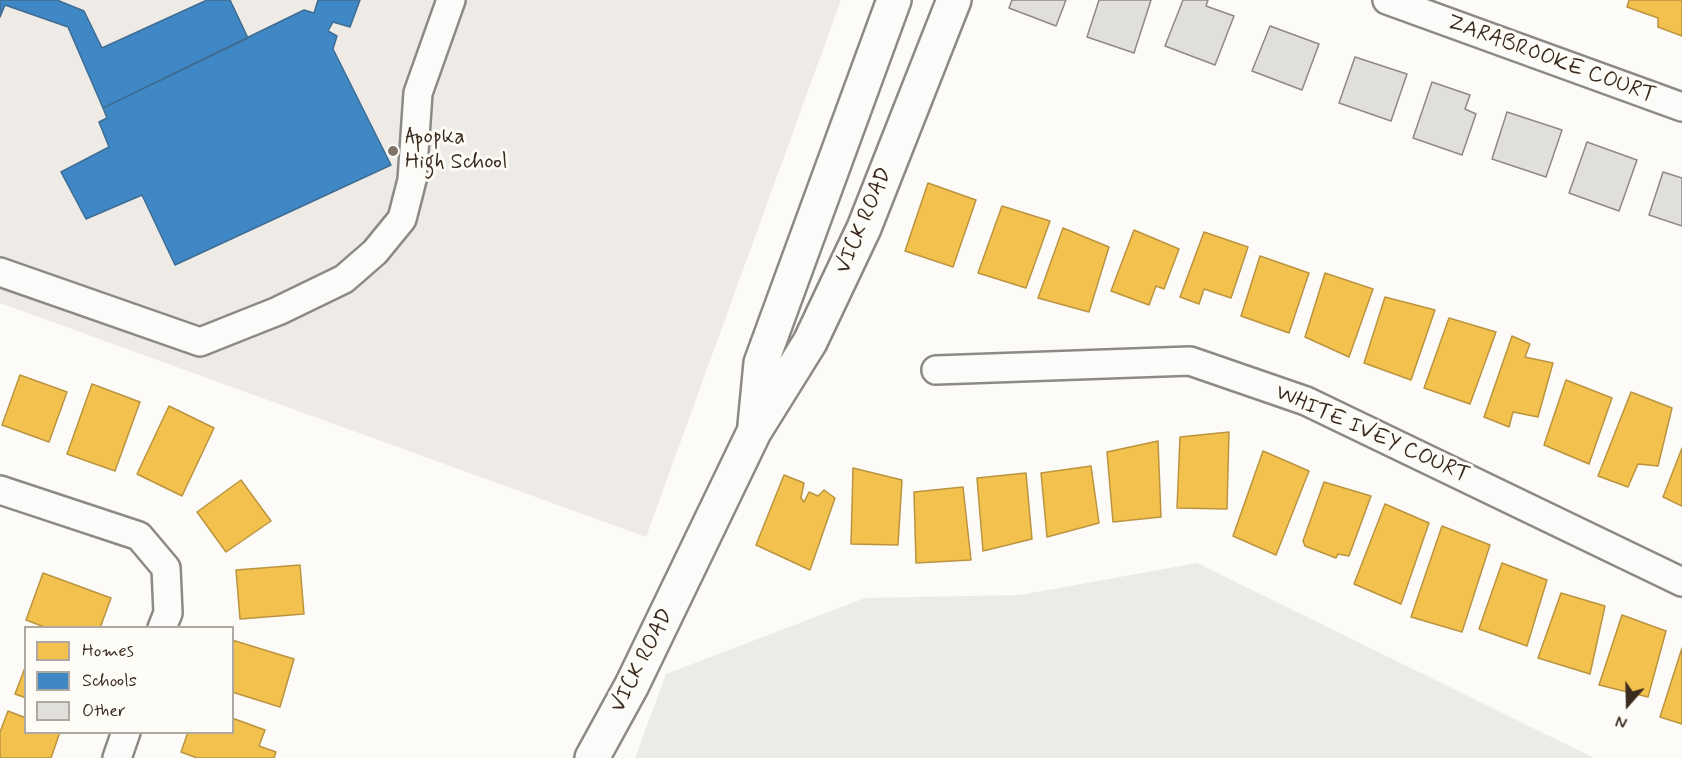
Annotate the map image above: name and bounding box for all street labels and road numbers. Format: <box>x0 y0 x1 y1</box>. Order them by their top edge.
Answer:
street label: ZARABROOKE COURT <box>1443 10 1659 110</box>
street label: VICK ROAD <box>831 164 899 278</box>
street label: WHITE IVEY COURT <box>1271 380 1473 490</box>
street label: VICK ROAD <box>606 605 680 717</box>

